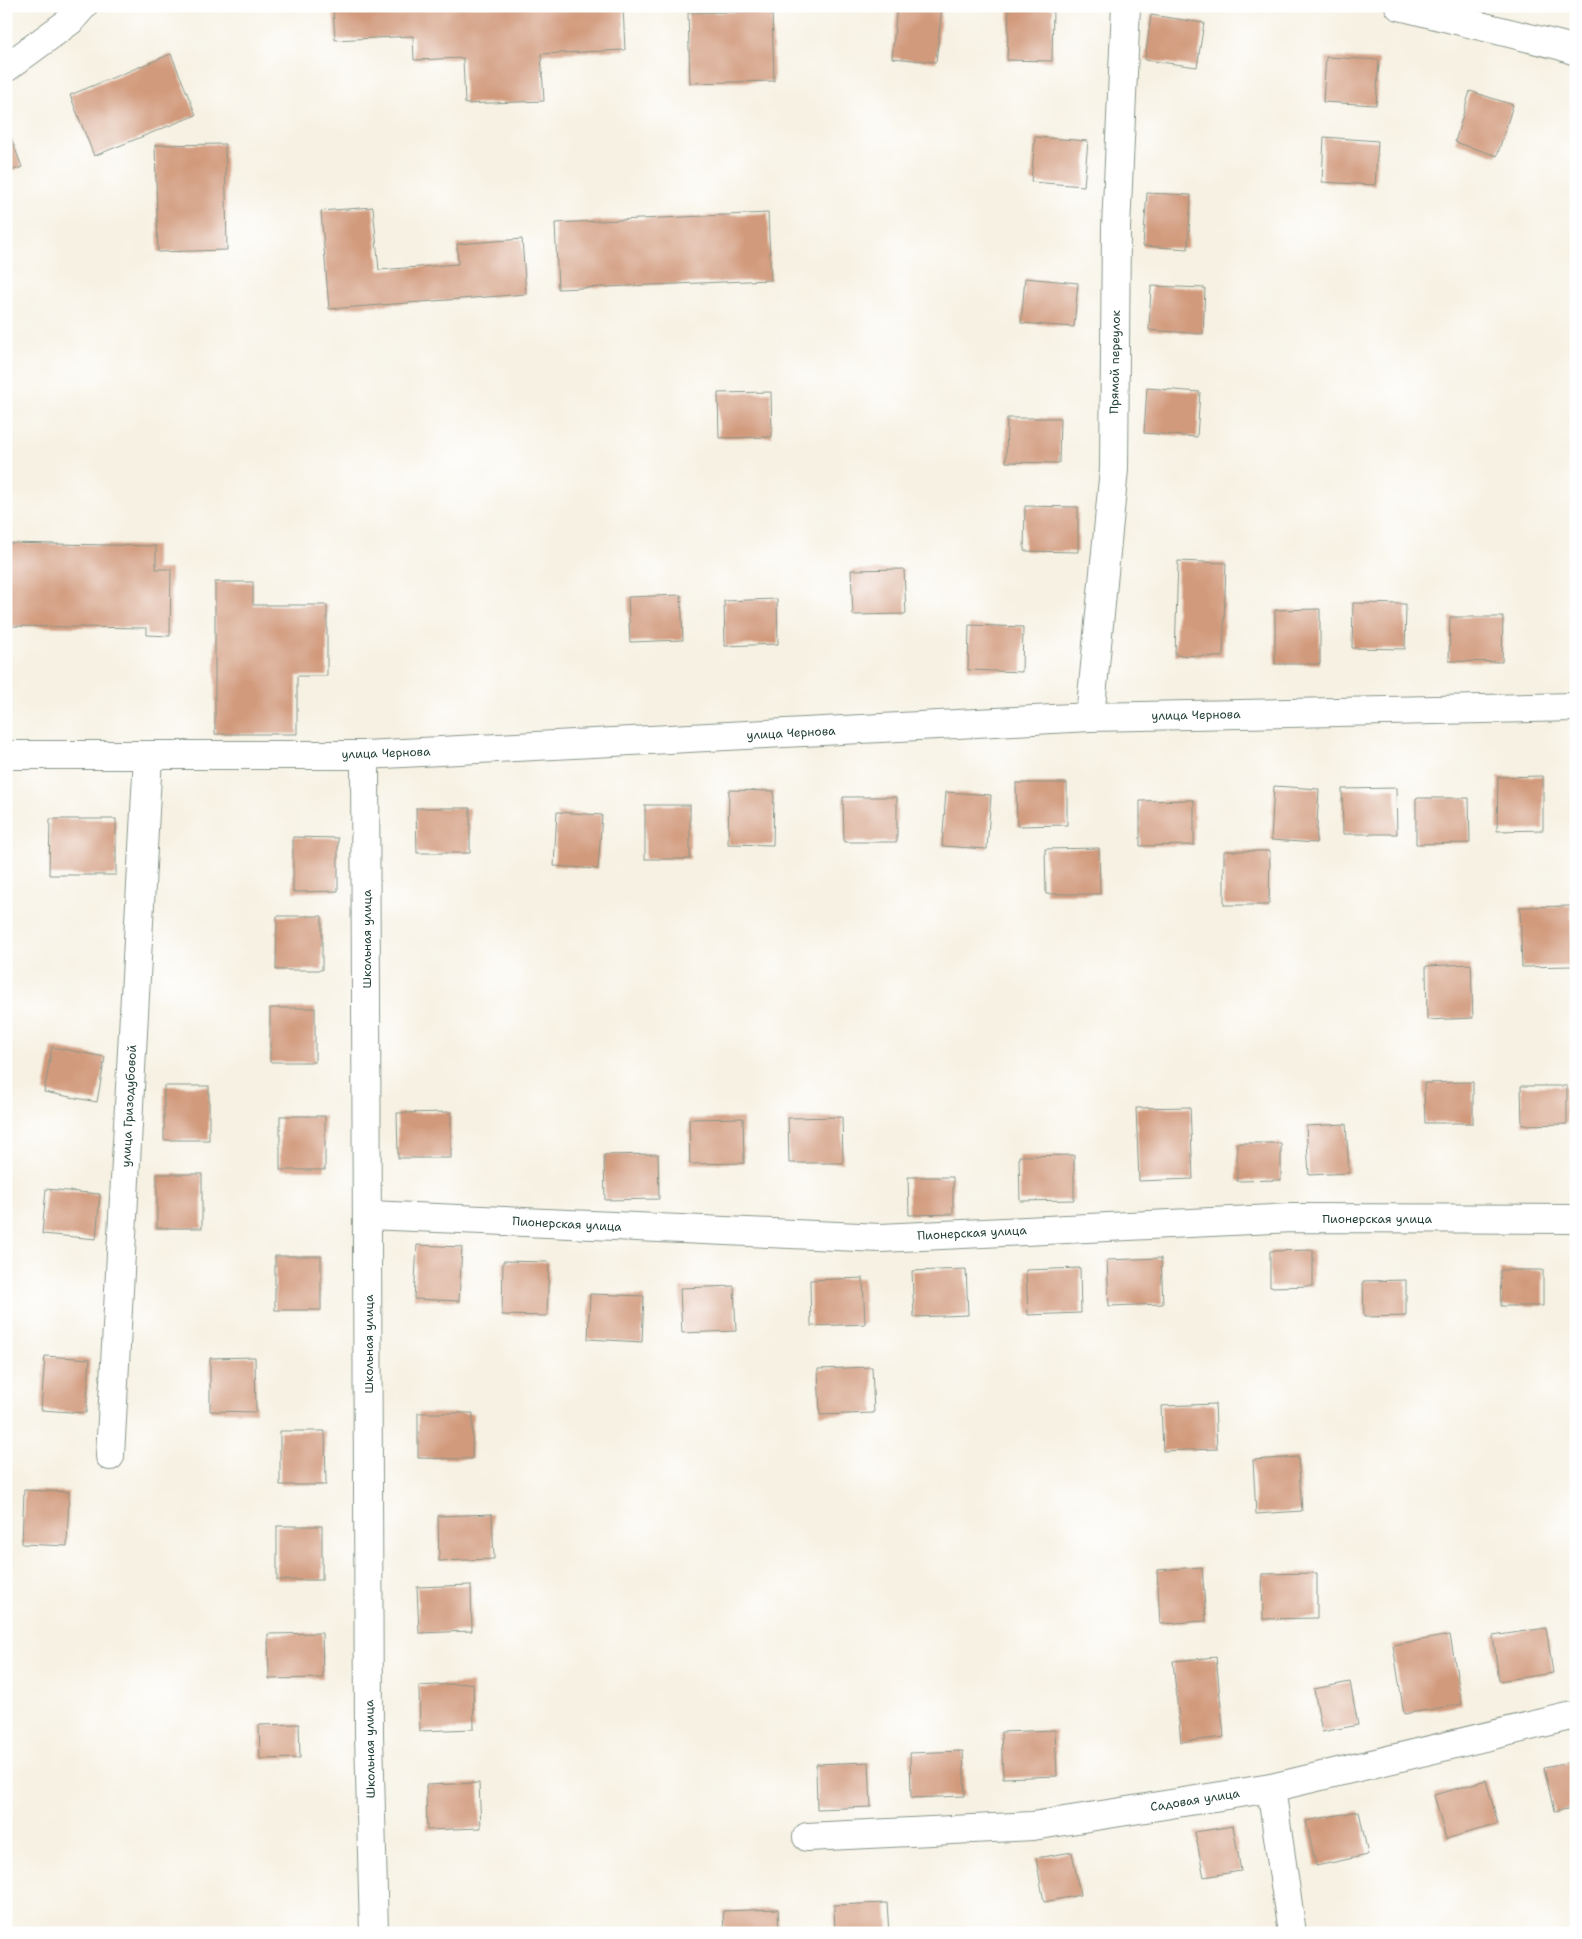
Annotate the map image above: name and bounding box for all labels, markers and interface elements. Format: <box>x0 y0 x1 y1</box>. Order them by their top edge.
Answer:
street label: Прямой переулок <box>1106 309 1124 414</box>
street label: улица Чернова <box>1151 706 1241 724</box>
street label: улица Чернова <box>746 723 836 743</box>
street label: улица Чернова <box>341 743 431 763</box>
street label: Школьная улица <box>359 889 375 988</box>
street label: улица Гризодубовой <box>118 1044 140 1168</box>
street label: Пионерская улица <box>1322 1211 1432 1227</box>
street label: Пионерская улица <box>512 1213 623 1235</box>
street label: Пионерская улица <box>917 1222 1028 1244</box>
street label: Школьная улица <box>361 1294 377 1393</box>
street label: Школьная улица <box>361 1699 379 1799</box>
street label: Садовая улица <box>1149 1785 1241 1815</box>

